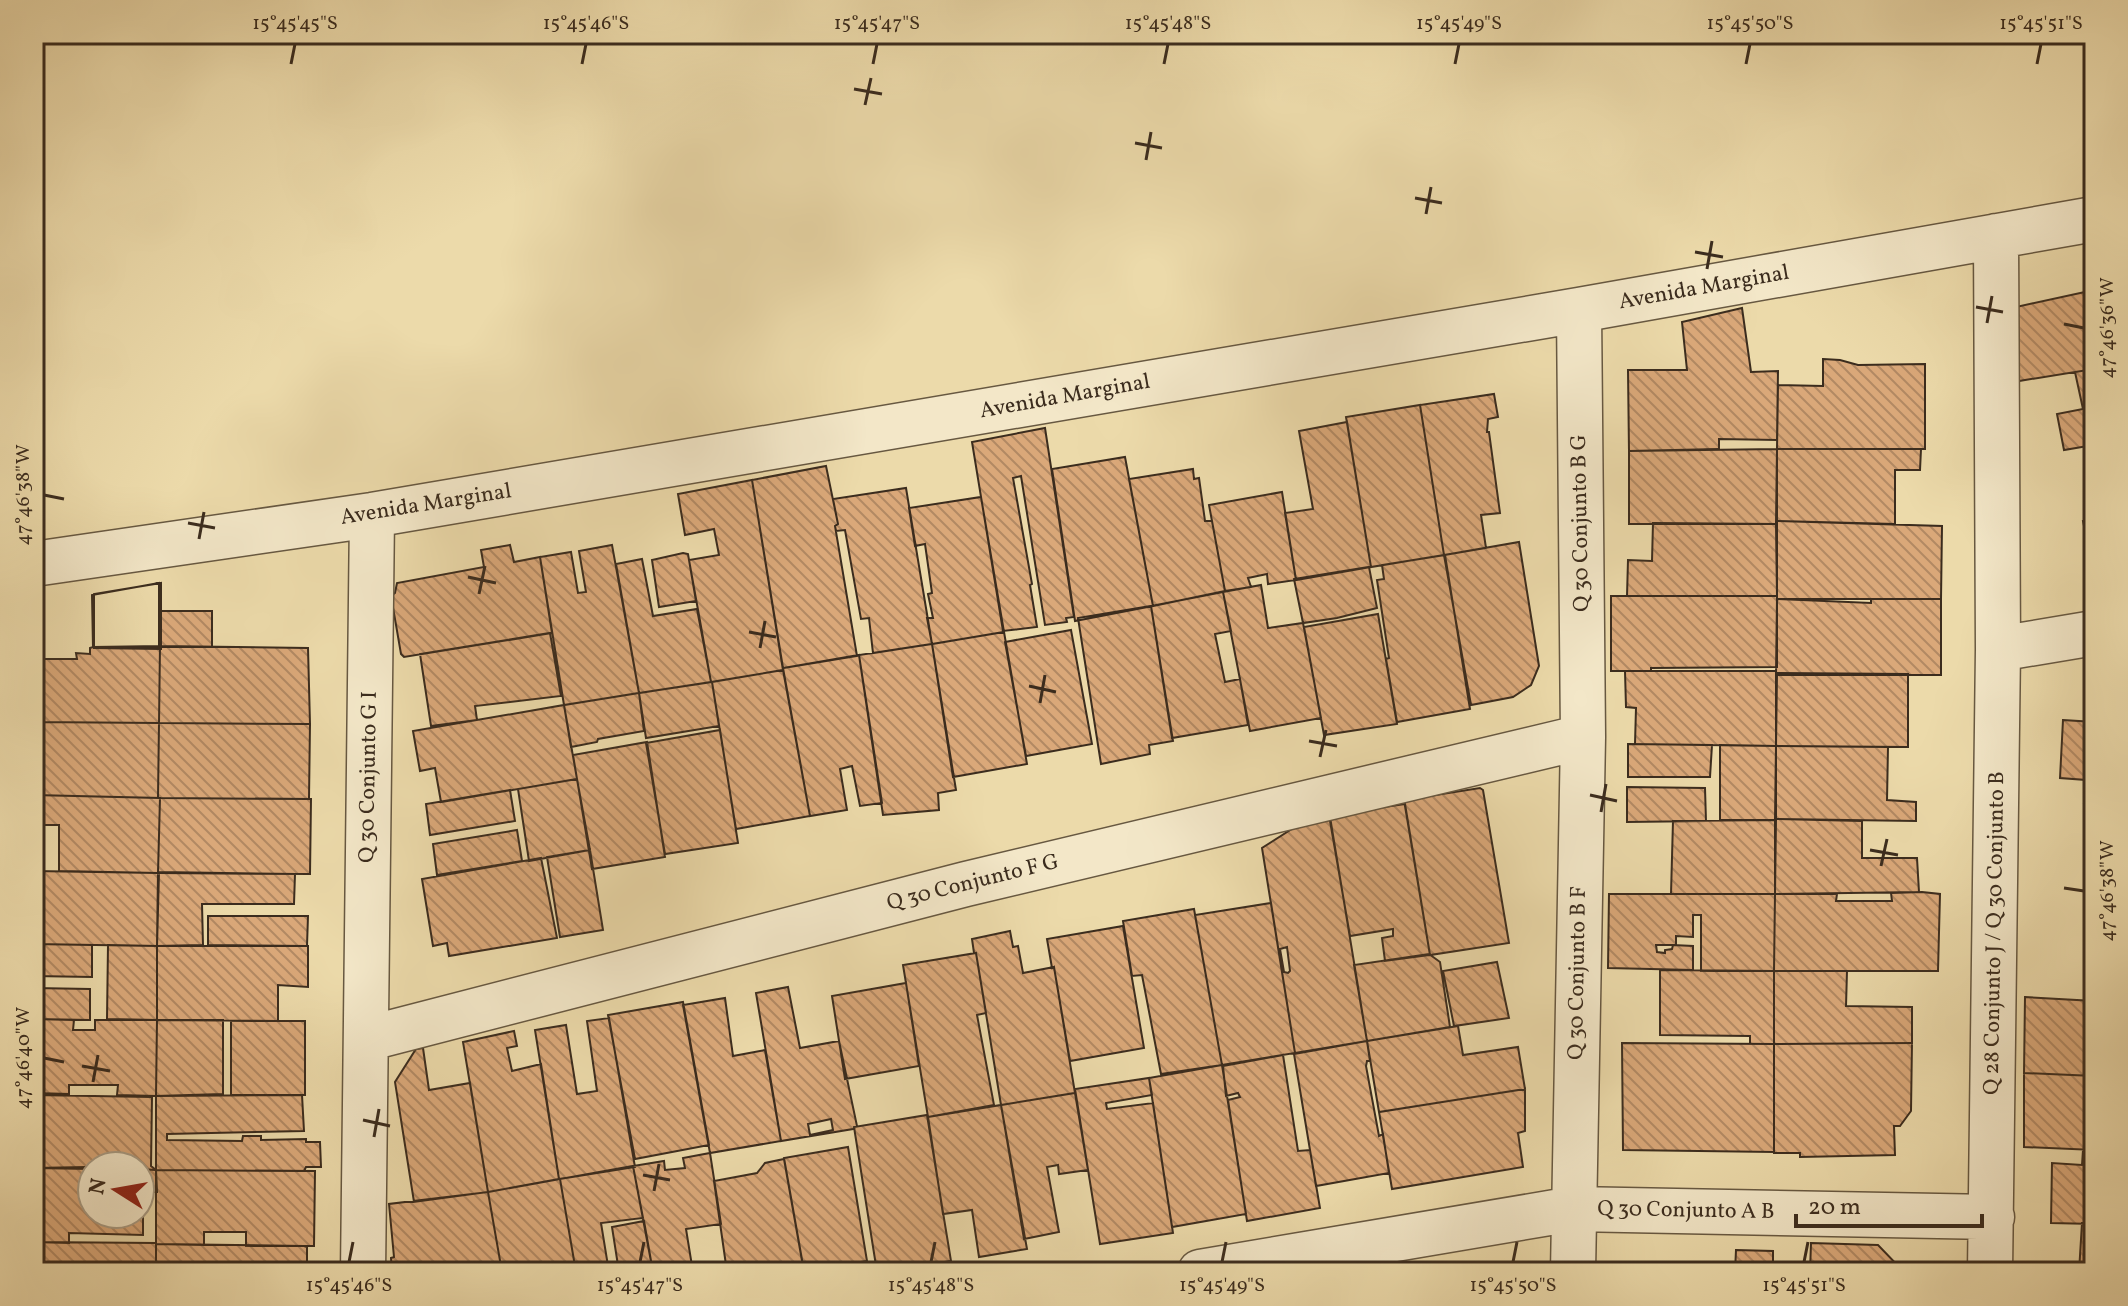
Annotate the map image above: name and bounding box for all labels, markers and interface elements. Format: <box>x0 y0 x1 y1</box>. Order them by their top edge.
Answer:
text: 15°45'45"S <box>252 10 338 38</box>
text: 15°45'46"S <box>543 10 629 38</box>
text: 15°45'47"S <box>834 10 920 38</box>
text: 15°45'48"S <box>1125 10 1211 38</box>
text: 15°45'49"S <box>1416 10 1502 38</box>
text: 15°45'50"S <box>1706 10 1794 38</box>
text: 15°45'51"S <box>1999 10 2083 38</box>
street label: Avenida Marginal <box>1616 258 1792 318</box>
text: 47°46'36"W <box>2094 277 2122 379</box>
street label: Avenida Marginal <box>977 367 1153 427</box>
street label: Q 30 Conjunto B G <box>1564 434 1598 612</box>
text: 47°46'38"W <box>10 444 38 546</box>
street label: Avenida Marginal <box>338 476 514 534</box>
street label: Q 30 Conjunto G I <box>352 691 386 863</box>
street label: Q 28 Conjunto J / Q 30 Conjunto B <box>1977 771 2013 1095</box>
text: 47°46'38"W <box>2094 840 2122 942</box>
street label: Q 30 Conjunto F G <box>884 847 1062 919</box>
street label: Q 30 Conjunto B F <box>1561 886 1595 1060</box>
text: 47°46'40"W <box>10 1007 38 1109</box>
north arrow <box>76 1150 156 1230</box>
text: N <box>82 1176 116 1197</box>
scale bar <box>1796 1178 1982 1228</box>
text: 20 m <box>1808 1191 1861 1225</box>
street label: Q 30 Conjunto A B <box>1597 1194 1775 1228</box>
text: 15°45'46"S <box>306 1272 392 1300</box>
text: 15°45'47"S <box>597 1272 683 1300</box>
text: 15°45'48"S <box>888 1272 974 1300</box>
text: 15°45'49"S <box>1179 1272 1265 1300</box>
text: 15°45'50"S <box>1469 1272 1557 1300</box>
text: 15°45'51"S <box>1762 1272 1846 1300</box>

